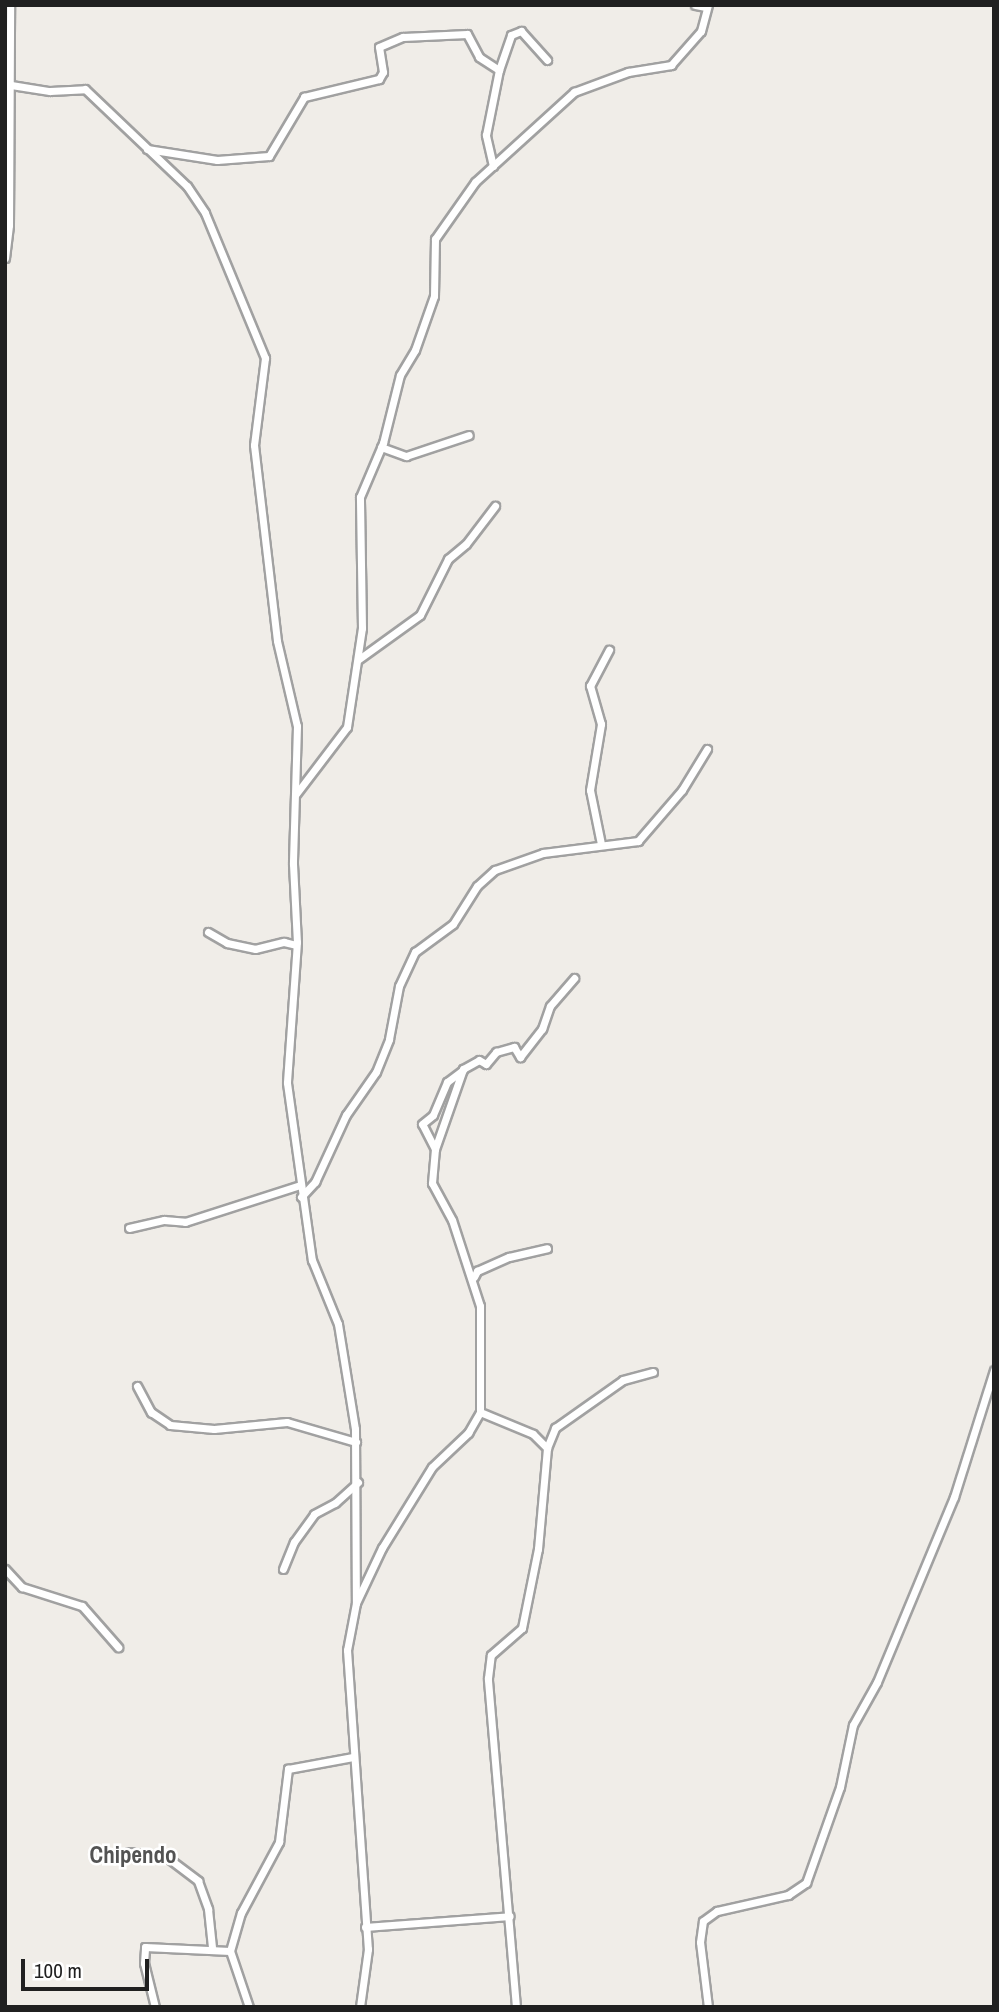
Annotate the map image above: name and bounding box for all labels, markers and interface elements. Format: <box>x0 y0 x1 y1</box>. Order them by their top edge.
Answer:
district label: Chipendo <box>90 1841 176 1869</box>
scale bar <box>24 1946 152 1990</box>
text: 100 m <box>34 1956 82 1985</box>

